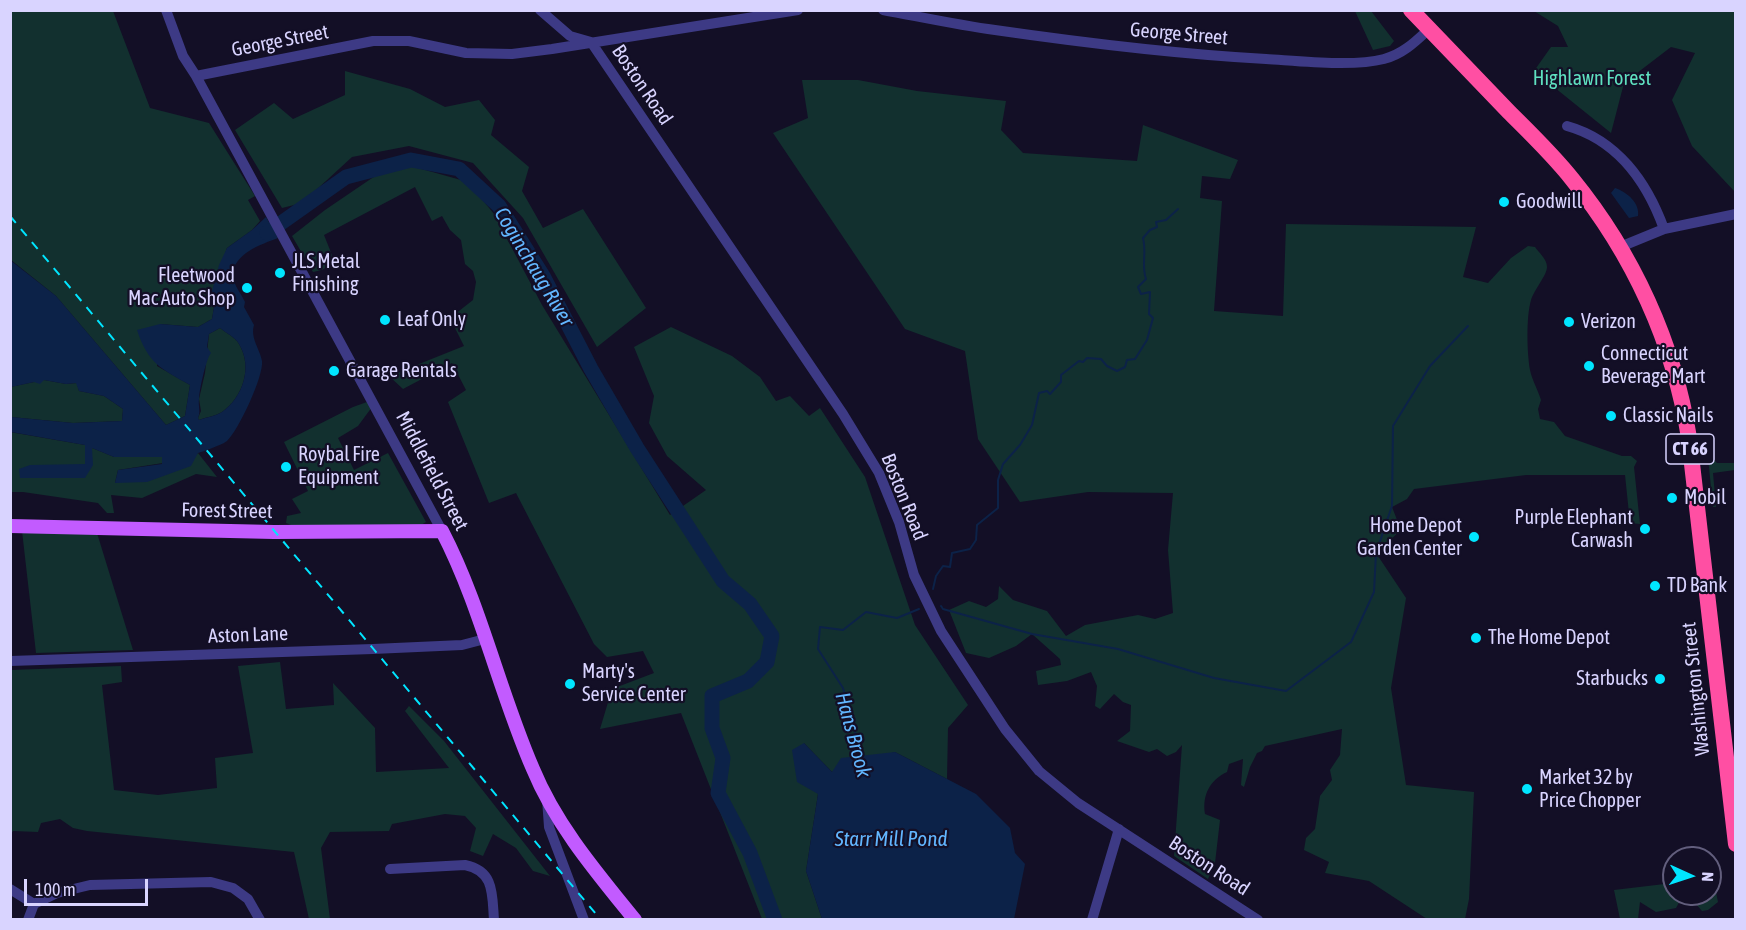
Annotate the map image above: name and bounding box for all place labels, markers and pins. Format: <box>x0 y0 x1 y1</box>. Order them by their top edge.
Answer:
place label: Goodwill <box>1516 190 1582 214</box>
marker: Goodwill <box>1497 195 1511 209</box>
place label: JLS Metal Finishing <box>292 250 360 297</box>
place label: Fleetwood Mac Auto Shop <box>128 264 235 311</box>
marker: JLS Metal Finishing <box>273 266 287 280</box>
marker: Fleetwood Mac Auto Shop <box>240 281 254 295</box>
place label: Leaf Only <box>397 308 466 332</box>
place label: Verizon <box>1581 310 1636 334</box>
marker: Leaf Only <box>378 313 392 327</box>
marker: Verizon <box>1562 315 1576 329</box>
place label: Connecticut Beverage Mart <box>1601 342 1705 389</box>
place label: Garage Rentals <box>346 359 457 383</box>
marker: Connecticut Beverage Mart <box>1582 359 1596 373</box>
marker: Garage Rentals <box>327 364 341 378</box>
place label: Classic Nails <box>1623 404 1714 428</box>
marker: Classic Nails <box>1604 409 1618 423</box>
place label: Roybal Fire Equipment <box>298 443 380 490</box>
marker: Roybal Fire Equipment <box>279 460 293 474</box>
place label: Mobil <box>1684 486 1726 510</box>
marker: Mobil <box>1665 491 1679 505</box>
place label: Purple Elephant Carwash <box>1515 506 1633 553</box>
place label: Home Depot Garden Center <box>1357 514 1462 561</box>
marker: Purple Elephant Carwash <box>1638 522 1652 536</box>
marker: Home Depot Garden Center <box>1467 530 1481 544</box>
place label: TD Bank <box>1667 574 1727 598</box>
marker: TD Bank <box>1648 579 1662 593</box>
place label: The Home Depot <box>1488 626 1610 650</box>
marker: The Home Depot <box>1469 631 1483 645</box>
place label: Marty's Service Center <box>582 660 686 707</box>
place label: Starbucks <box>1576 667 1648 691</box>
marker: Starbucks <box>1653 672 1667 686</box>
marker: Marty's Service Center <box>563 677 577 691</box>
place label: Market 32 by Price Chopper <box>1539 766 1641 813</box>
marker: Market 32 by Price Chopper <box>1520 782 1534 796</box>

